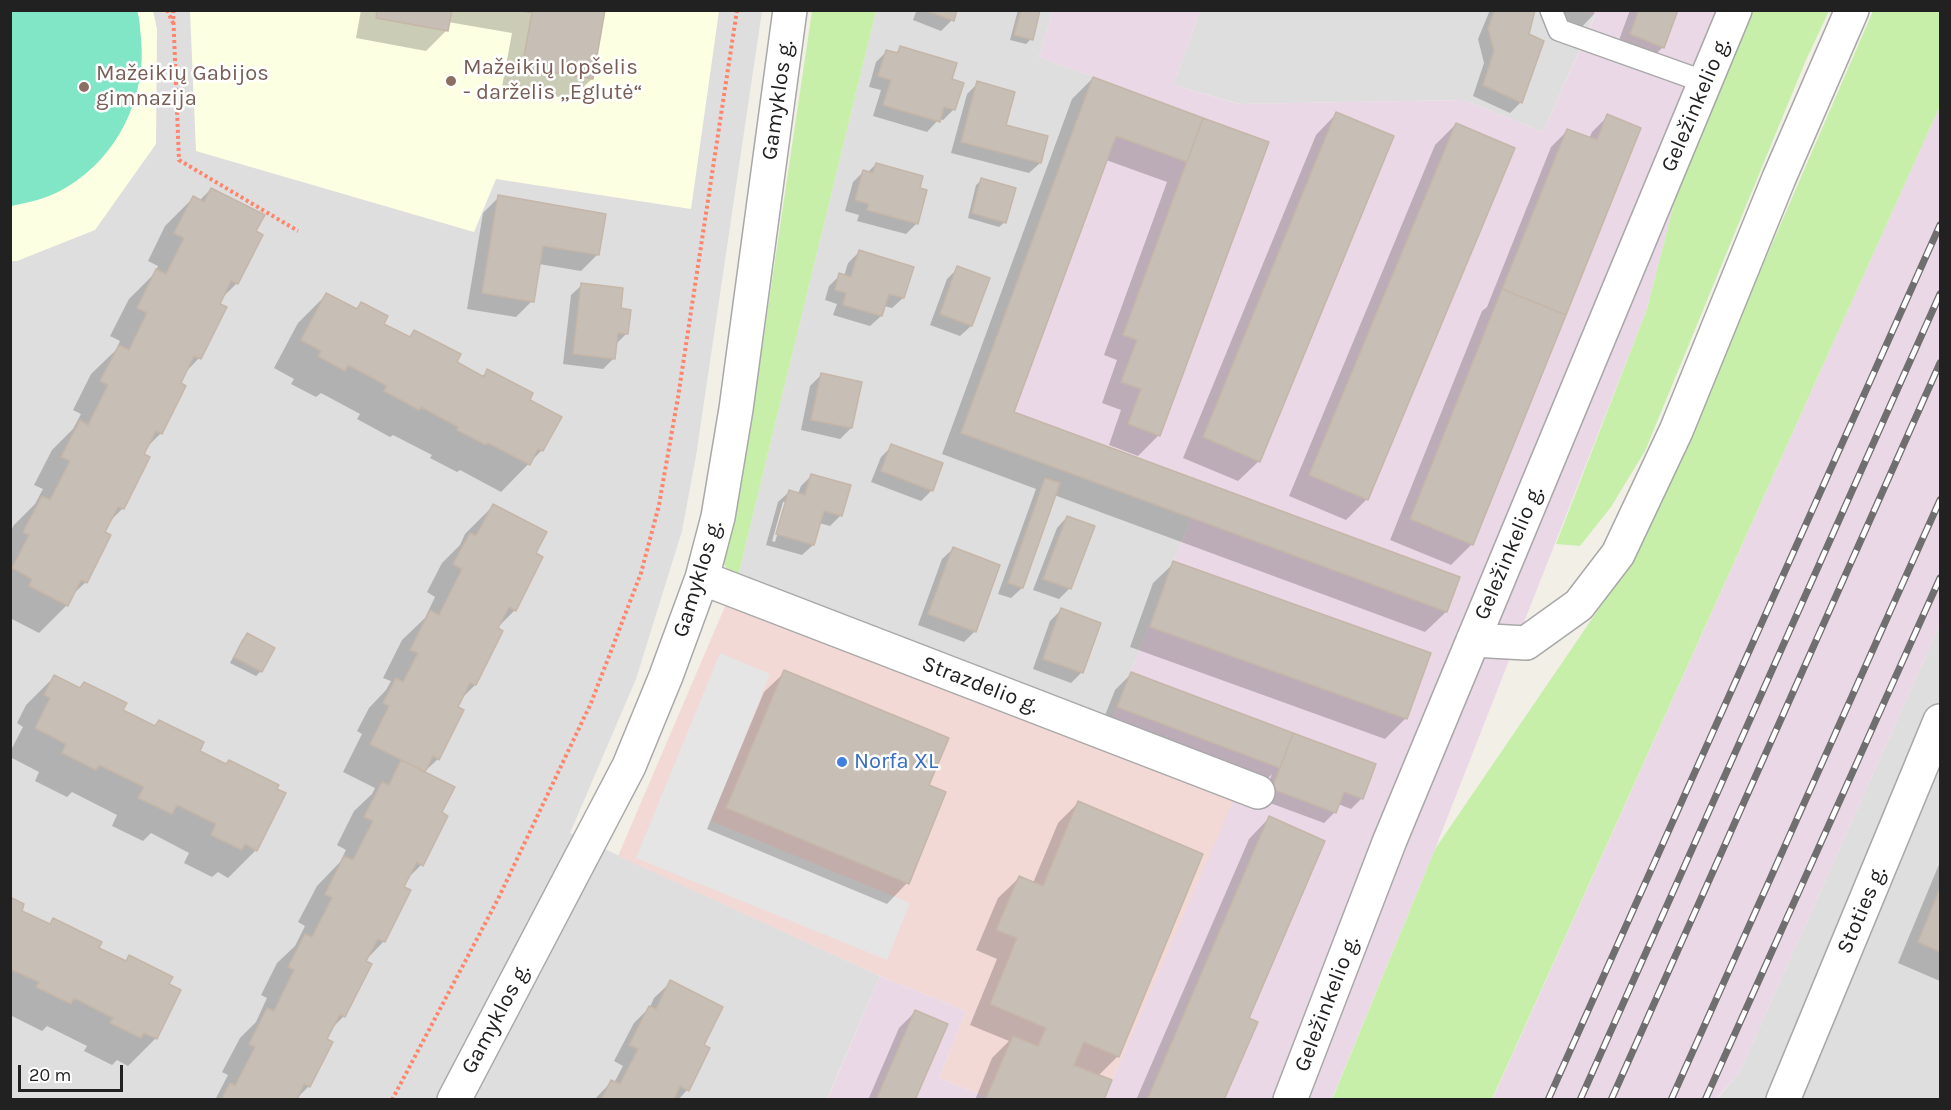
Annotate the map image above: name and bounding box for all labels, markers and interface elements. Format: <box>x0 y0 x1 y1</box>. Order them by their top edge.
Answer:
street label: Geležinkelio g. <box>1656 34 1736 176</box>
street label: Gamyklos g. <box>757 38 799 162</box>
place label: Mažeikių lopšelis - darželis „Eglutė“ <box>463 55 642 106</box>
place label: Mažeikių Gabijos gimnazija <box>96 61 269 112</box>
marker: Mažeikių lopšelis - darželis „Eglutė“ <box>444 74 458 88</box>
marker: Mažeikių Gabijos gimnazija <box>77 80 91 94</box>
street label: Geležinkelio g. <box>1469 482 1549 624</box>
street label: Gamyklos g. <box>668 517 728 641</box>
street label: Strazdelio g. <box>918 651 1042 719</box>
place label: Norfa XL <box>854 749 938 775</box>
marker: Norfa XL <box>835 755 849 769</box>
street label: Stoties g. <box>1832 862 1892 958</box>
street label: Geležinkelio g. <box>1289 932 1365 1076</box>
street label: Gamyklos g. <box>456 959 536 1079</box>
scale bar <box>21 1053 126 1091</box>
text: 20 m <box>29 1064 71 1086</box>

